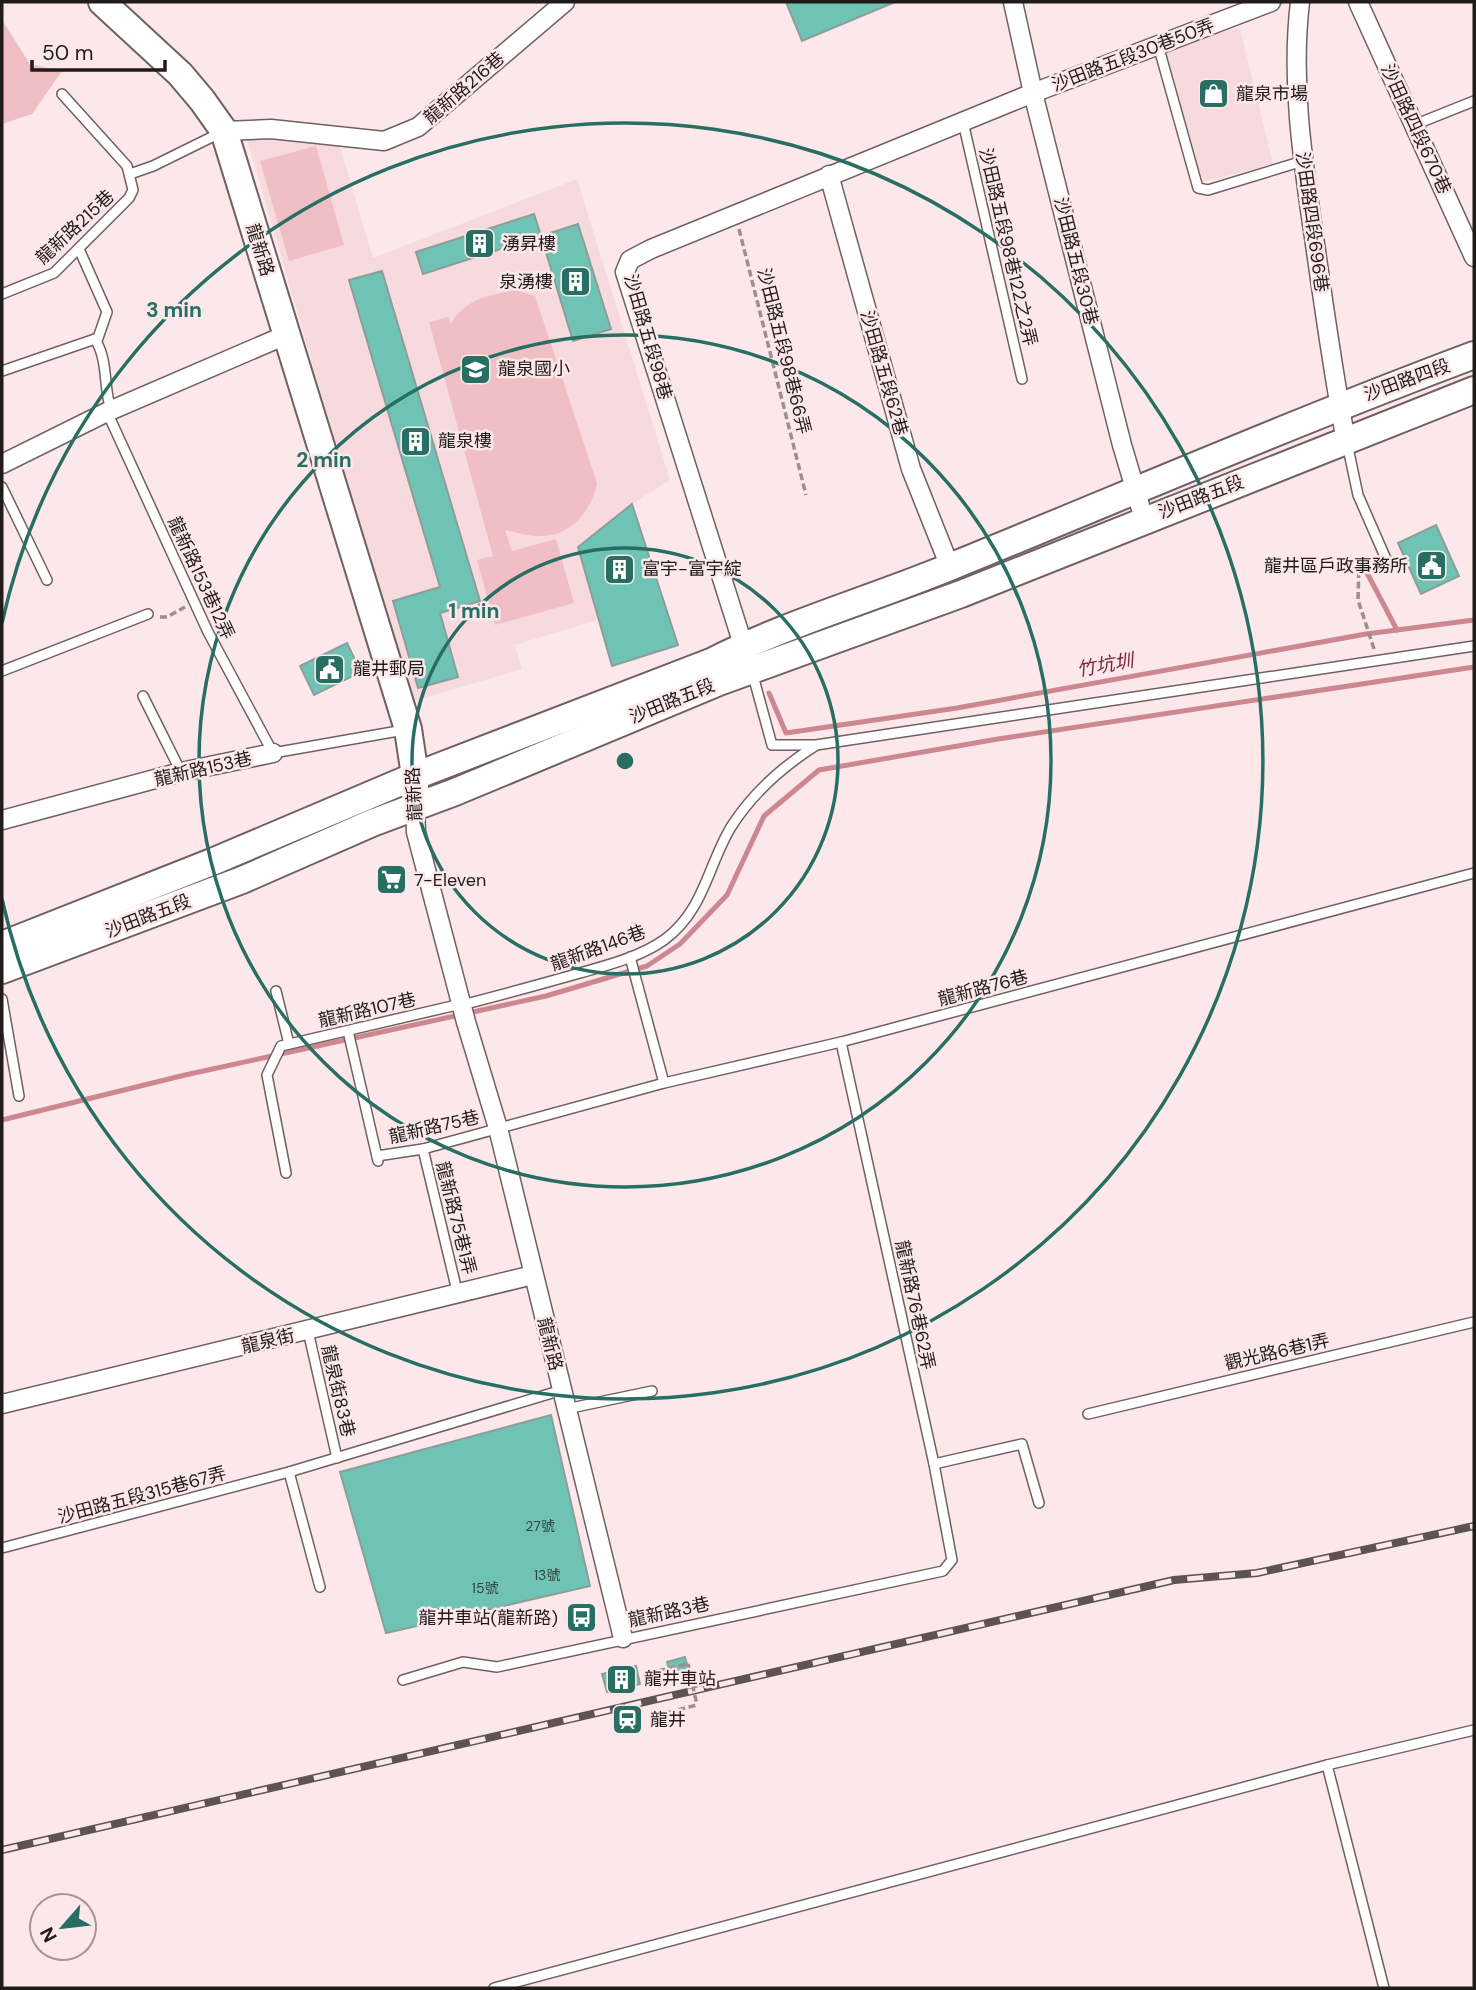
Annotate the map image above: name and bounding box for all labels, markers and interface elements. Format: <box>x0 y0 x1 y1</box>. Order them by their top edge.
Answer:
street label: 沙田路五段30巷50弄 <box>1048 13 1218 97</box>
scale bar <box>32 28 164 72</box>
text: 50 m <box>42 39 93 67</box>
street label: 龍新路216巷 <box>419 46 509 130</box>
street label: 沙田路四段670巷 <box>1375 60 1457 198</box>
shop icon: 龍泉市場 <box>1196 77 1230 111</box>
place label: 龍泉市場 <box>1236 82 1308 106</box>
street label: 沙田路五段98巷122之2弄 <box>974 146 1042 348</box>
street label: 沙田路四段696巷 <box>1290 150 1334 294</box>
street label: 龍新路215巷 <box>31 184 119 270</box>
street label: 沙田路五段30巷 <box>1049 195 1103 327</box>
street label: 龍新路 <box>241 221 279 279</box>
building icon: 湧昇樓 <box>462 227 496 261</box>
place label: 湧昇樓 <box>502 232 556 256</box>
building icon: 泉湧樓 <box>559 265 593 299</box>
street label: 沙田路五段98巷66弄 <box>752 265 816 437</box>
place label: 泉湧樓 <box>499 270 553 294</box>
street label: 沙田路五段98巷 <box>619 271 677 403</box>
text: 3 min <box>146 296 202 324</box>
street label: 沙田路五段62巷 <box>855 308 913 438</box>
school or university icon: 龍泉國小 <box>458 352 492 386</box>
street label: 沙田路四段 <box>1361 353 1453 407</box>
place label: 龍泉國小 <box>498 357 570 381</box>
building icon: 龍泉樓 <box>398 424 432 458</box>
place label: 龍泉樓 <box>438 429 492 453</box>
text: 2 min <box>296 446 352 474</box>
street label: 沙田路五段 <box>1155 470 1247 524</box>
street label: 龍新路153巷12弄 <box>162 513 240 643</box>
public building icon: 龍井區戶政事務所 <box>1414 549 1448 583</box>
building icon: 富宇-富宇綻 <box>602 552 636 586</box>
place label: 龍井區戶政事務所 <box>1264 554 1408 578</box>
place label: 富宇-富宇綻 <box>642 557 742 581</box>
text: 1 min <box>448 597 500 625</box>
water label: 竹坑圳 <box>1075 647 1138 682</box>
public building icon: 龍井郵局 <box>313 652 347 686</box>
place label: 龍井郵局 <box>353 657 425 681</box>
street label: 沙田路五段 <box>626 673 718 729</box>
street label: 龍新路153巷 <box>152 746 254 792</box>
centre of rings <box>613 749 637 773</box>
street label: 龍新路 <box>401 766 427 822</box>
supermarket icon: 7-Eleven <box>374 863 408 897</box>
place label: 7-Eleven <box>414 868 486 892</box>
street label: 沙田路五段 <box>102 889 194 943</box>
street label: 龍新路146巷 <box>547 920 649 976</box>
street label: 龍新路76巷 <box>935 964 1031 1012</box>
street label: 龍新路107巷 <box>316 987 418 1033</box>
street label: 龍新路75巷 <box>386 1105 482 1149</box>
street label: 龍新路75巷1弄 <box>430 1159 482 1277</box>
street label: 龍新路76巷62弄 <box>890 1238 940 1372</box>
street label: 龍新路 <box>532 1315 568 1373</box>
street label: 龍泉街 <box>239 1323 297 1359</box>
street label: 觀光路6巷1弄 <box>1222 1328 1332 1376</box>
street label: 龍泉街83巷 <box>316 1343 360 1439</box>
street label: 沙田路五段315巷67弄 <box>55 1461 229 1529</box>
house number: 27號 <box>525 1517 555 1535</box>
house number: 13號 <box>534 1566 560 1584</box>
house number: 15號 <box>472 1579 498 1597</box>
street label: 龍新路3巷 <box>626 1592 712 1632</box>
bus stop icon: 龍井車站(龍新路) <box>564 1601 598 1635</box>
place label: 龍井車站(龍新路) <box>419 1606 558 1630</box>
building icon: 龍井車站 <box>604 1662 638 1696</box>
place label: 龍井車站 <box>644 1667 716 1691</box>
station icon: 龍井 <box>610 1703 644 1737</box>
place label: 龍井 <box>650 1708 686 1732</box>
north arrow <box>28 1892 98 1962</box>
text: N <box>34 1923 63 1947</box>

